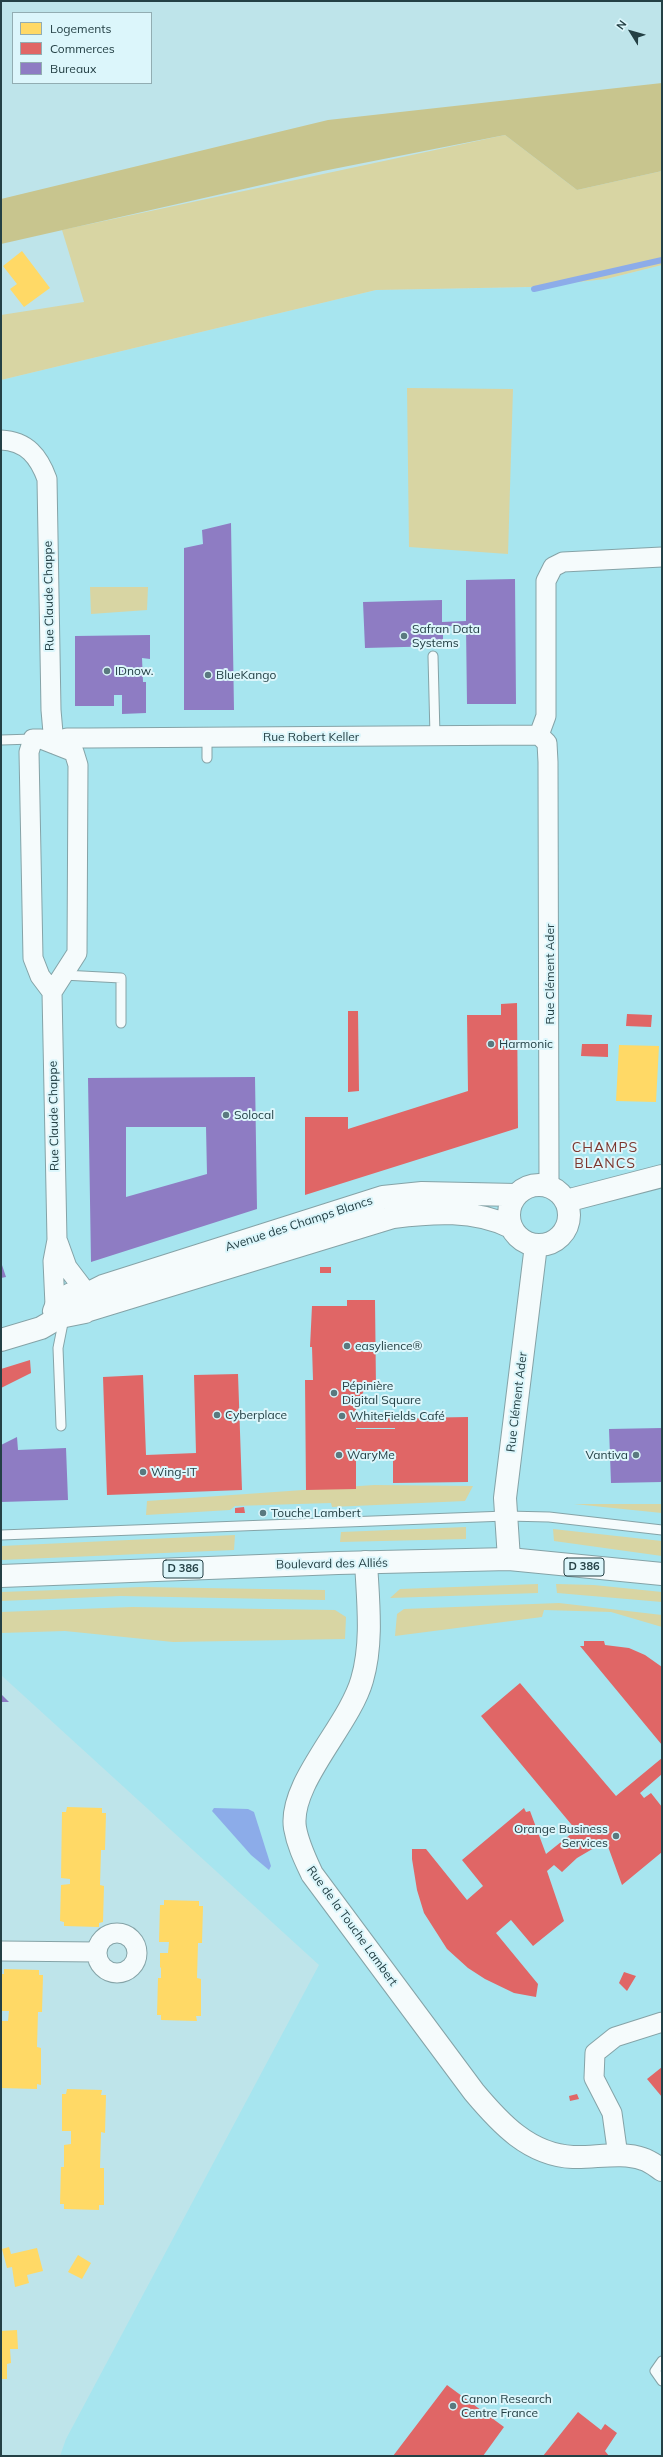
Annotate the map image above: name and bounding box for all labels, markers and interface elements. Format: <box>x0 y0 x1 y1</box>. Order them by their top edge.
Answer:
legend <box>12 12 152 84</box>
north arrow <box>611 12 651 52</box>
text: N <box>613 17 630 32</box>
text: Logements <box>50 21 111 36</box>
text: Commerces <box>50 41 115 56</box>
text: Bureaux <box>50 61 96 76</box>
street label: Rue Claude Chappe <box>41 541 57 651</box>
place label: Safran Data Systems <box>412 622 480 650</box>
marker: Safran Data Systems <box>399 631 409 641</box>
place label: IDnow. <box>115 664 153 678</box>
marker: IDnow. <box>102 666 112 676</box>
place label: BlueKango <box>216 668 276 682</box>
marker: BlueKango <box>203 670 213 680</box>
street label: Rue Robert Keller <box>263 730 359 744</box>
street label: Rue Clément Ader <box>543 924 557 1024</box>
place label: Harmonic <box>499 1037 553 1051</box>
marker: Harmonic <box>486 1039 496 1049</box>
street label: Rue Claude Chappe <box>46 1061 62 1171</box>
place label: Solocal <box>234 1108 274 1122</box>
marker: Solocal <box>221 1110 231 1120</box>
district label: CHAMPS BLANCS <box>572 1140 638 1172</box>
street label: Avenue des Champs Blancs <box>223 1193 375 1255</box>
place label: easylience® <box>355 1339 422 1353</box>
marker: easylience® <box>342 1341 352 1351</box>
street label: Rue Clément Ader <box>504 1351 530 1453</box>
place label: Pépinière Digital Square <box>342 1379 421 1407</box>
marker: Pépinière Digital Square <box>329 1388 339 1398</box>
place label: Cyberplace <box>225 1408 287 1422</box>
place label: WhiteFields Café <box>350 1409 445 1423</box>
marker: Cyberplace <box>212 1410 222 1420</box>
marker: WhiteFields Café <box>337 1411 347 1421</box>
place label: WaryMe <box>347 1448 395 1462</box>
place label: Vantiva <box>586 1448 628 1462</box>
marker: WaryMe <box>334 1450 344 1460</box>
marker: Vantiva <box>631 1450 641 1460</box>
place label: Wing-IT <box>151 1465 197 1479</box>
marker: Wing-IT <box>138 1467 148 1477</box>
place label: Touche Lambert <box>271 1506 361 1520</box>
marker: Touche Lambert <box>258 1508 268 1518</box>
street label: Boulevard des Alliés <box>276 1556 388 1572</box>
road number: D 386 <box>564 1558 604 1576</box>
road number: D 386 <box>163 1560 203 1578</box>
place label: Orange Business Services <box>514 1822 608 1850</box>
marker: Orange Business Services <box>611 1831 621 1841</box>
street label: Rue de la Touche Lambert <box>304 1863 400 1989</box>
place label: Canon Research Centre France <box>461 2392 552 2420</box>
marker: Canon Research Centre France <box>448 2401 458 2411</box>

